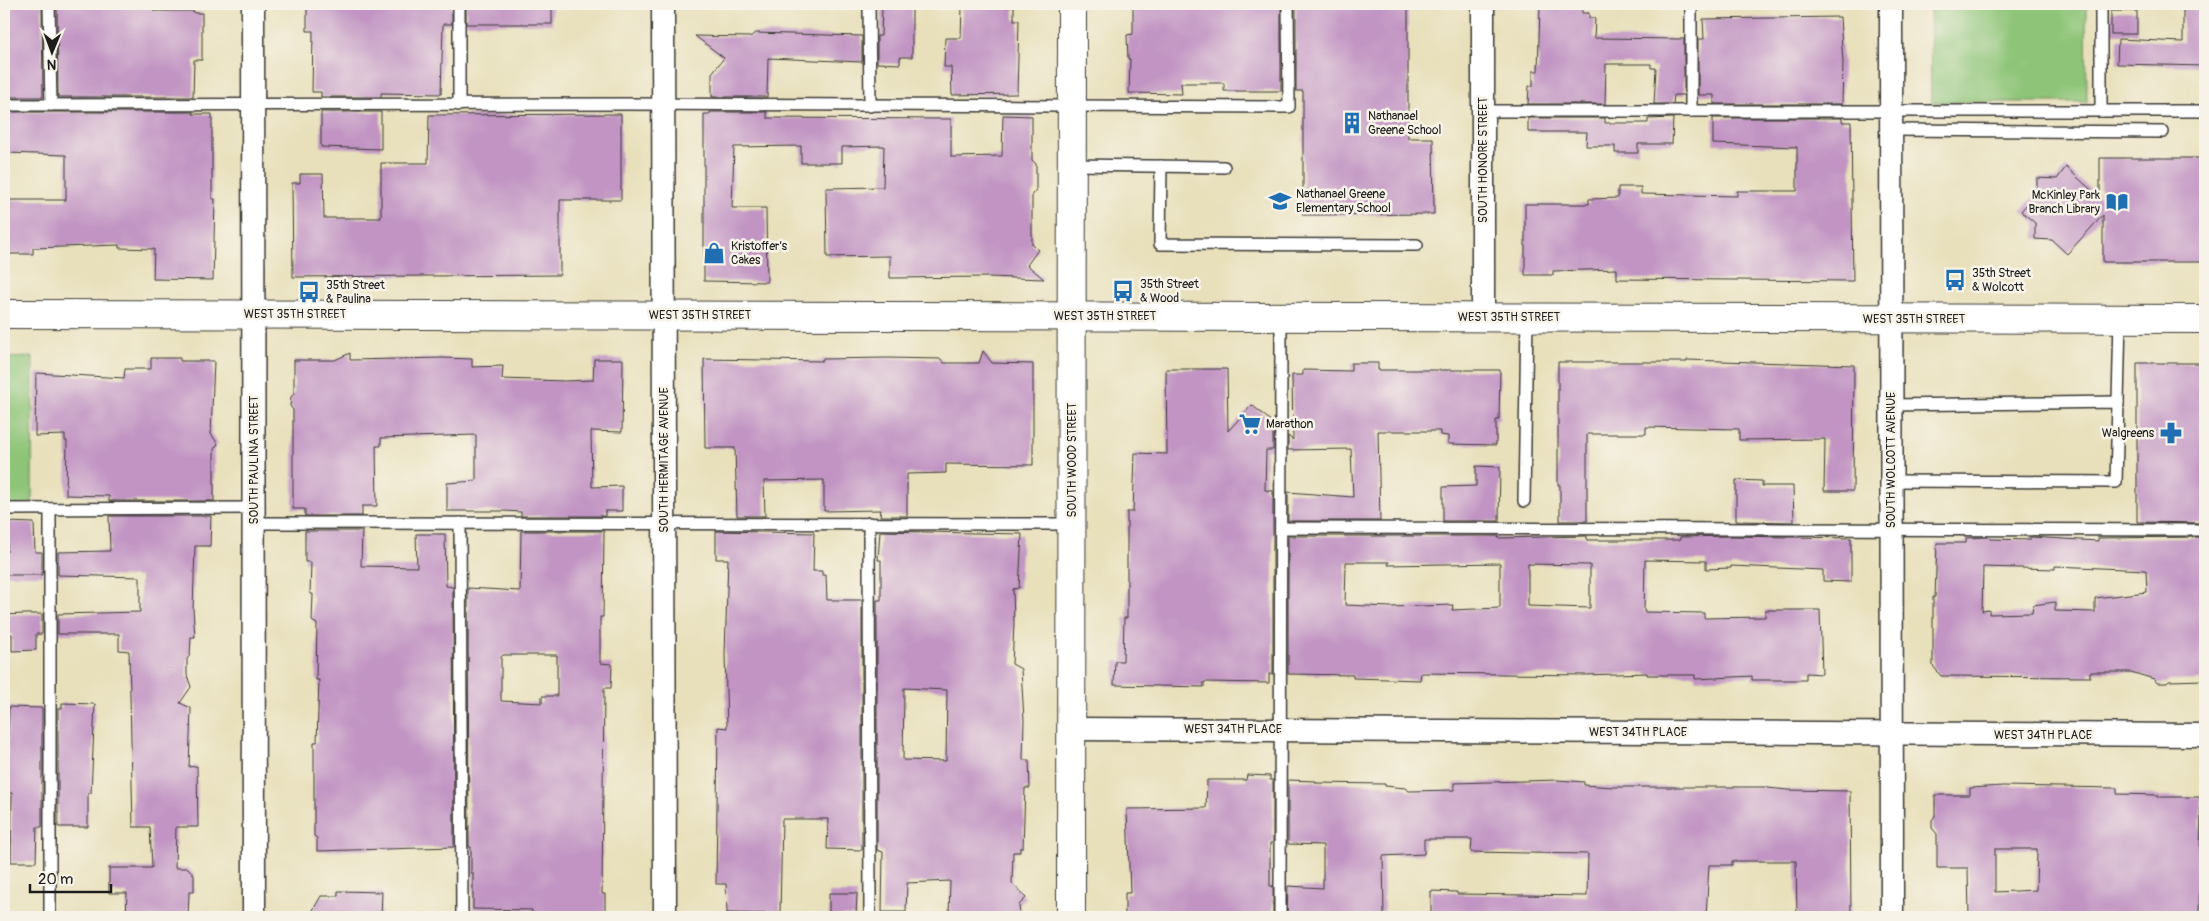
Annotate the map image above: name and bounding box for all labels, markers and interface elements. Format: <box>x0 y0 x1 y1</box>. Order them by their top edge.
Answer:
north arrow <box>28 28 78 78</box>
text: N <box>47 56 57 73</box>
street label: SOUTH HONORE STREET <box>1476 97 1491 223</box>
place label: Nathanael Greene School <box>1368 109 1442 138</box>
building icon: Nathanael Greene School <box>1339 110 1365 136</box>
place label: Nathanael Greene Elementary School <box>1296 187 1391 216</box>
school or university icon: Nathanael Greene Elementary School <box>1267 188 1293 214</box>
place label: McKinley Park Branch Library <box>2029 188 2100 217</box>
library icon: McKinley Park Branch Library <box>2104 189 2130 215</box>
place label: Kristoffer’s Cakes <box>731 239 788 268</box>
shop icon: Kristoffer’s Cakes <box>701 240 727 266</box>
place label: 35th Street & Wolcott <box>1972 266 2031 295</box>
bus stop icon: 35th Street & Wolcott <box>1942 267 1968 293</box>
place label: 35th Street & Wood <box>1140 277 1199 306</box>
place label: 35th Street & Paulina <box>326 278 385 307</box>
bus stop icon: 35th Street & Wood <box>1110 278 1136 304</box>
bus stop icon: 35th Street & Paulina <box>296 279 322 305</box>
street label: WEST 35TH STREET <box>244 307 347 322</box>
street label: WEST 35TH STREET <box>649 308 752 323</box>
street label: WEST 35TH STREET <box>1054 309 1157 324</box>
street label: WEST 35TH STREET <box>1458 310 1561 325</box>
street label: WEST 35TH STREET <box>1863 312 1966 327</box>
street label: SOUTH HERMITAGE AVENUE <box>657 387 672 533</box>
street label: SOUTH WOLCOTT AVENUE <box>1884 392 1899 528</box>
street label: SOUTH PAULINA STREET <box>247 395 262 524</box>
street label: SOUTH WOOD STREET <box>1065 402 1080 517</box>
supermarket icon: Marathon <box>1237 411 1263 437</box>
place label: Marathon <box>1266 417 1314 432</box>
pharmacy icon: Walgreens <box>2158 420 2184 446</box>
place label: Walgreens <box>2102 426 2155 441</box>
street label: WEST 34TH PLACE <box>1184 722 1282 737</box>
street label: WEST 34TH PLACE <box>1589 725 1687 740</box>
street label: WEST 34TH PLACE <box>1994 728 2092 743</box>
scale bar <box>30 861 111 893</box>
text: 20 m <box>38 870 73 889</box>

